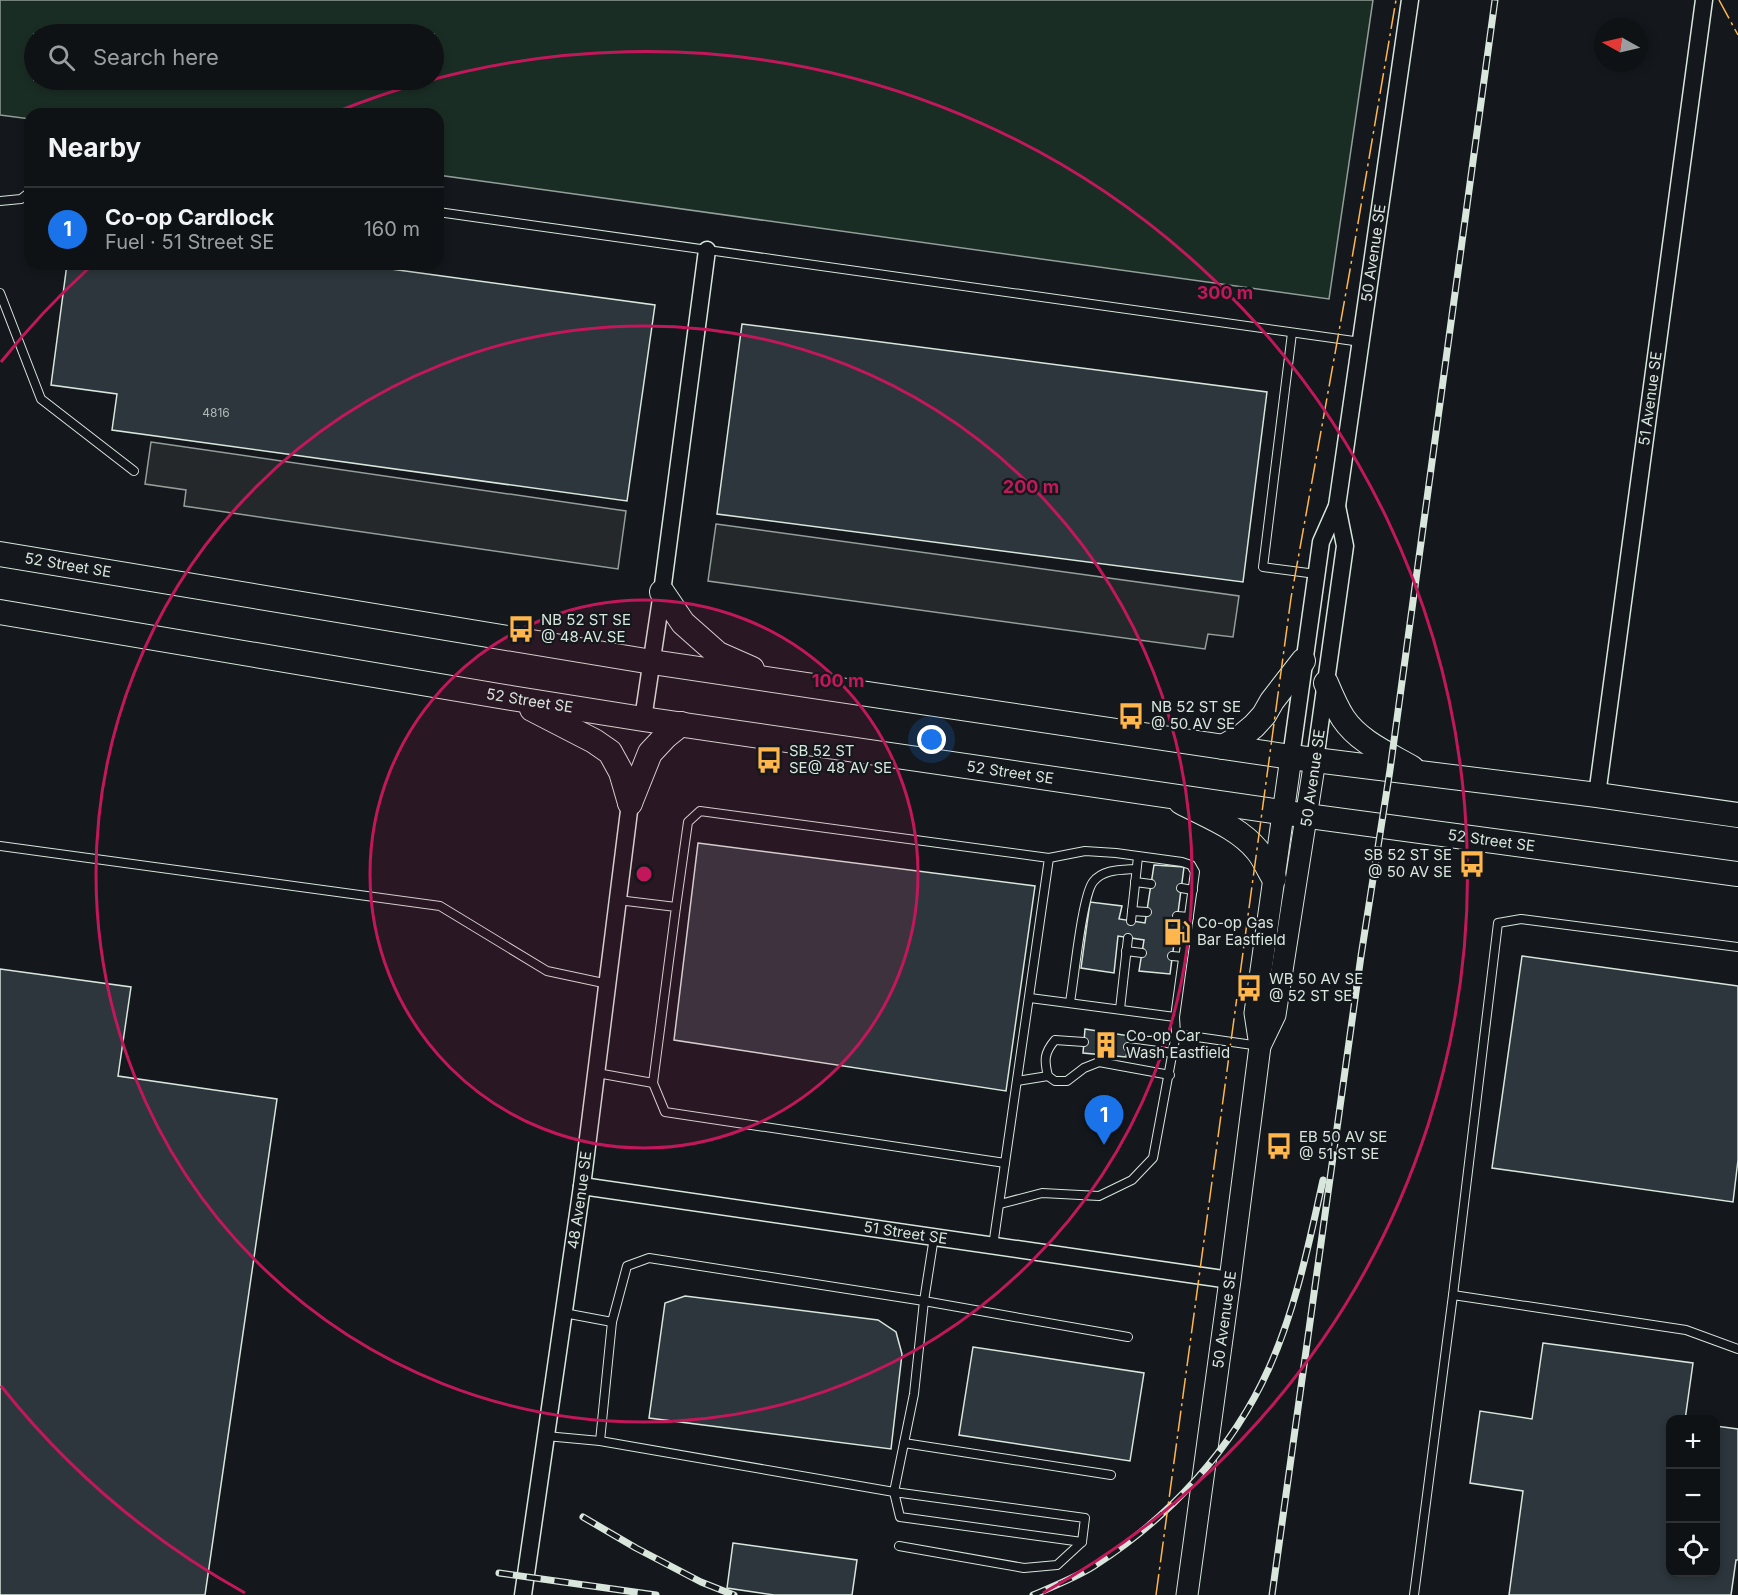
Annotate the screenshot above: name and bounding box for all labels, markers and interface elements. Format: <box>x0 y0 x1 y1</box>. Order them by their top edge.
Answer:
north arrow <box>1594 18 1648 72</box>
search box <box>24 24 444 90</box>
icon: search <box>45 41 78 74</box>
text: Search here <box>93 44 219 70</box>
text: Nearby <box>48 132 141 163</box>
street label: 50 Avenue SE <box>1357 203 1389 303</box>
text: Co-op Cardlock <box>105 204 274 230</box>
text: 1 <box>63 217 72 241</box>
text: 160 m <box>364 217 420 241</box>
text: Fuel · 51 Street SE <box>105 230 274 254</box>
text: 300 m <box>1197 282 1253 303</box>
street label: 51 Avenue SE <box>1634 350 1666 447</box>
house number: 4816 <box>202 405 230 420</box>
text: 200 m <box>1003 476 1059 497</box>
street label: 52 Street SE <box>23 548 113 581</box>
place label: NB 52 ST SE @ 48 AV SE <box>541 610 631 646</box>
bus stop icon: NB 52 ST SE @ 48 AV SE <box>506 614 536 644</box>
text: 100 m <box>812 670 864 691</box>
street label: 52 Street SE <box>485 684 574 717</box>
place label: NB 52 ST SE @ 50 AV SE <box>1151 697 1241 733</box>
bus stop icon: NB 52 ST SE @ 50 AV SE <box>1116 701 1146 731</box>
your location <box>917 725 946 754</box>
street label: 50 Avenue SE <box>1296 728 1329 828</box>
place label: SB 52 ST SE@ 48 AV SE <box>789 741 892 777</box>
bus stop icon: SB 52 ST SE@ 48 AV SE <box>754 745 784 775</box>
street label: 52 Street SE <box>966 756 1055 788</box>
street label: 52 Street SE <box>1447 825 1536 856</box>
place label: SB 52 ST SE @ 50 AV SE <box>1364 845 1452 881</box>
bus stop icon: SB 52 ST SE @ 50 AV SE <box>1457 849 1487 879</box>
centre of rings <box>634 864 654 884</box>
place label: Co-op Gas Bar Eastfield <box>1197 913 1286 949</box>
fuel station icon: Co-op Gas Bar Eastfield <box>1162 917 1192 947</box>
place label: WB 50 AV SE @ 52 ST SE <box>1269 969 1363 1005</box>
bus stop icon: WB 50 AV SE @ 52 ST SE <box>1234 973 1264 1003</box>
place label: Co-op Car Wash Eastfield <box>1126 1026 1230 1062</box>
building icon: Co-op Car Wash Eastfield <box>1091 1030 1121 1060</box>
pin: 1 <box>1084 1096 1124 1145</box>
place label: EB 50 AV SE @ 51 ST SE <box>1299 1127 1387 1163</box>
bus stop icon: EB 50 AV SE @ 51 ST SE <box>1264 1131 1294 1161</box>
street label: 48 Avenue SE <box>563 1150 595 1250</box>
street label: 51 Street SE <box>862 1217 949 1248</box>
street label: 50 Avenue SE <box>1208 1270 1240 1370</box>
map controls <box>1666 1415 1720 1577</box>
button: + <box>1666 1415 1720 1469</box>
button: − <box>1666 1469 1720 1523</box>
button: locate <box>1666 1523 1720 1577</box>

